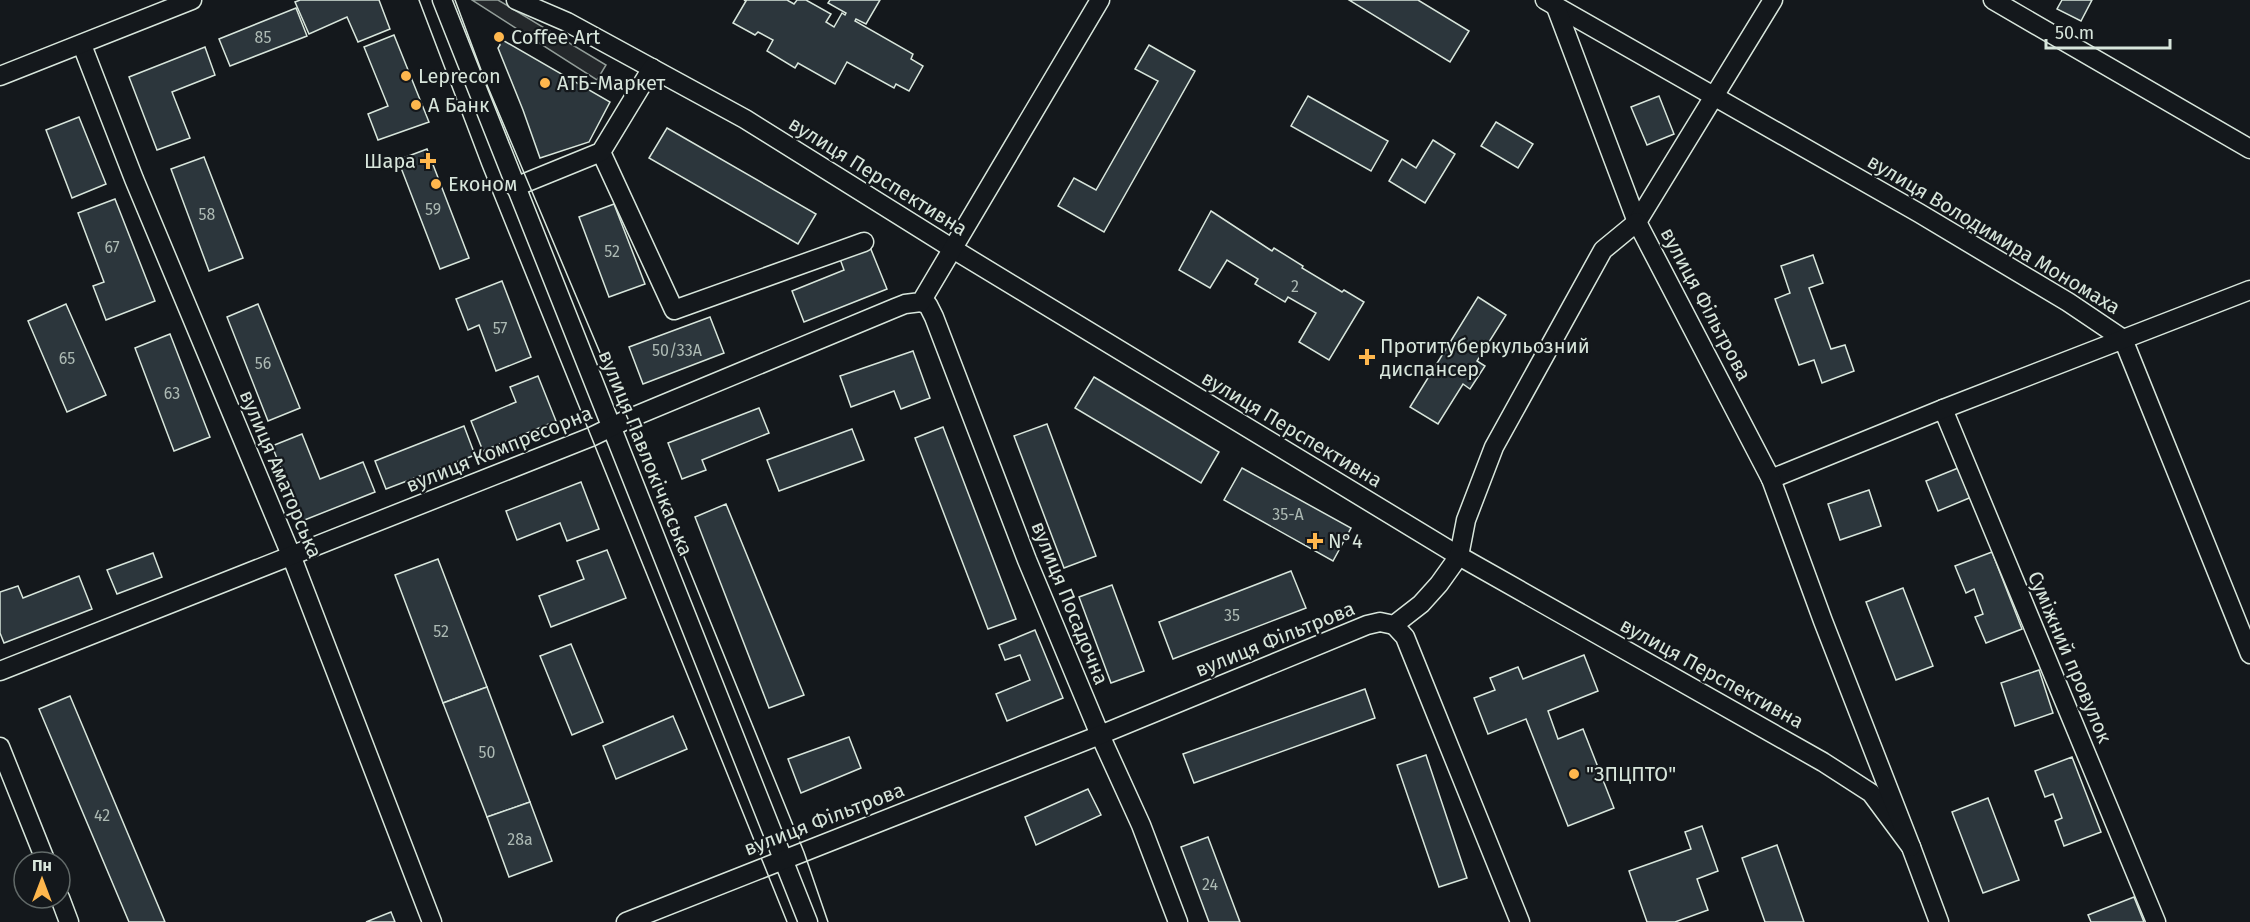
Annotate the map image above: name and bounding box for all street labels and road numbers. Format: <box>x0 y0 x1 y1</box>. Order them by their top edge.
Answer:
street label: вулиця Перспективна <box>784 111 972 241</box>
street label: вулиця Володимира Мономаха <box>1863 149 2125 319</box>
street label: вулиця Фільтрова <box>1656 223 1756 385</box>
street label: вулиця Павлокічкаська <box>594 347 698 559</box>
street label: вулиця Перспективна <box>1197 366 1387 492</box>
street label: вулиця Аматорська <box>235 386 327 562</box>
street label: вулиця Компресорна <box>402 401 596 497</box>
street label: вулиця Посадочна <box>1026 518 1114 688</box>
street label: Суміжний провулок <box>2023 568 2117 747</box>
street label: вулиця Фільтрова <box>1192 596 1358 682</box>
street label: вулиця Перспективна <box>1616 613 1808 733</box>
street label: вулиця Фільтрова <box>740 777 908 861</box>

